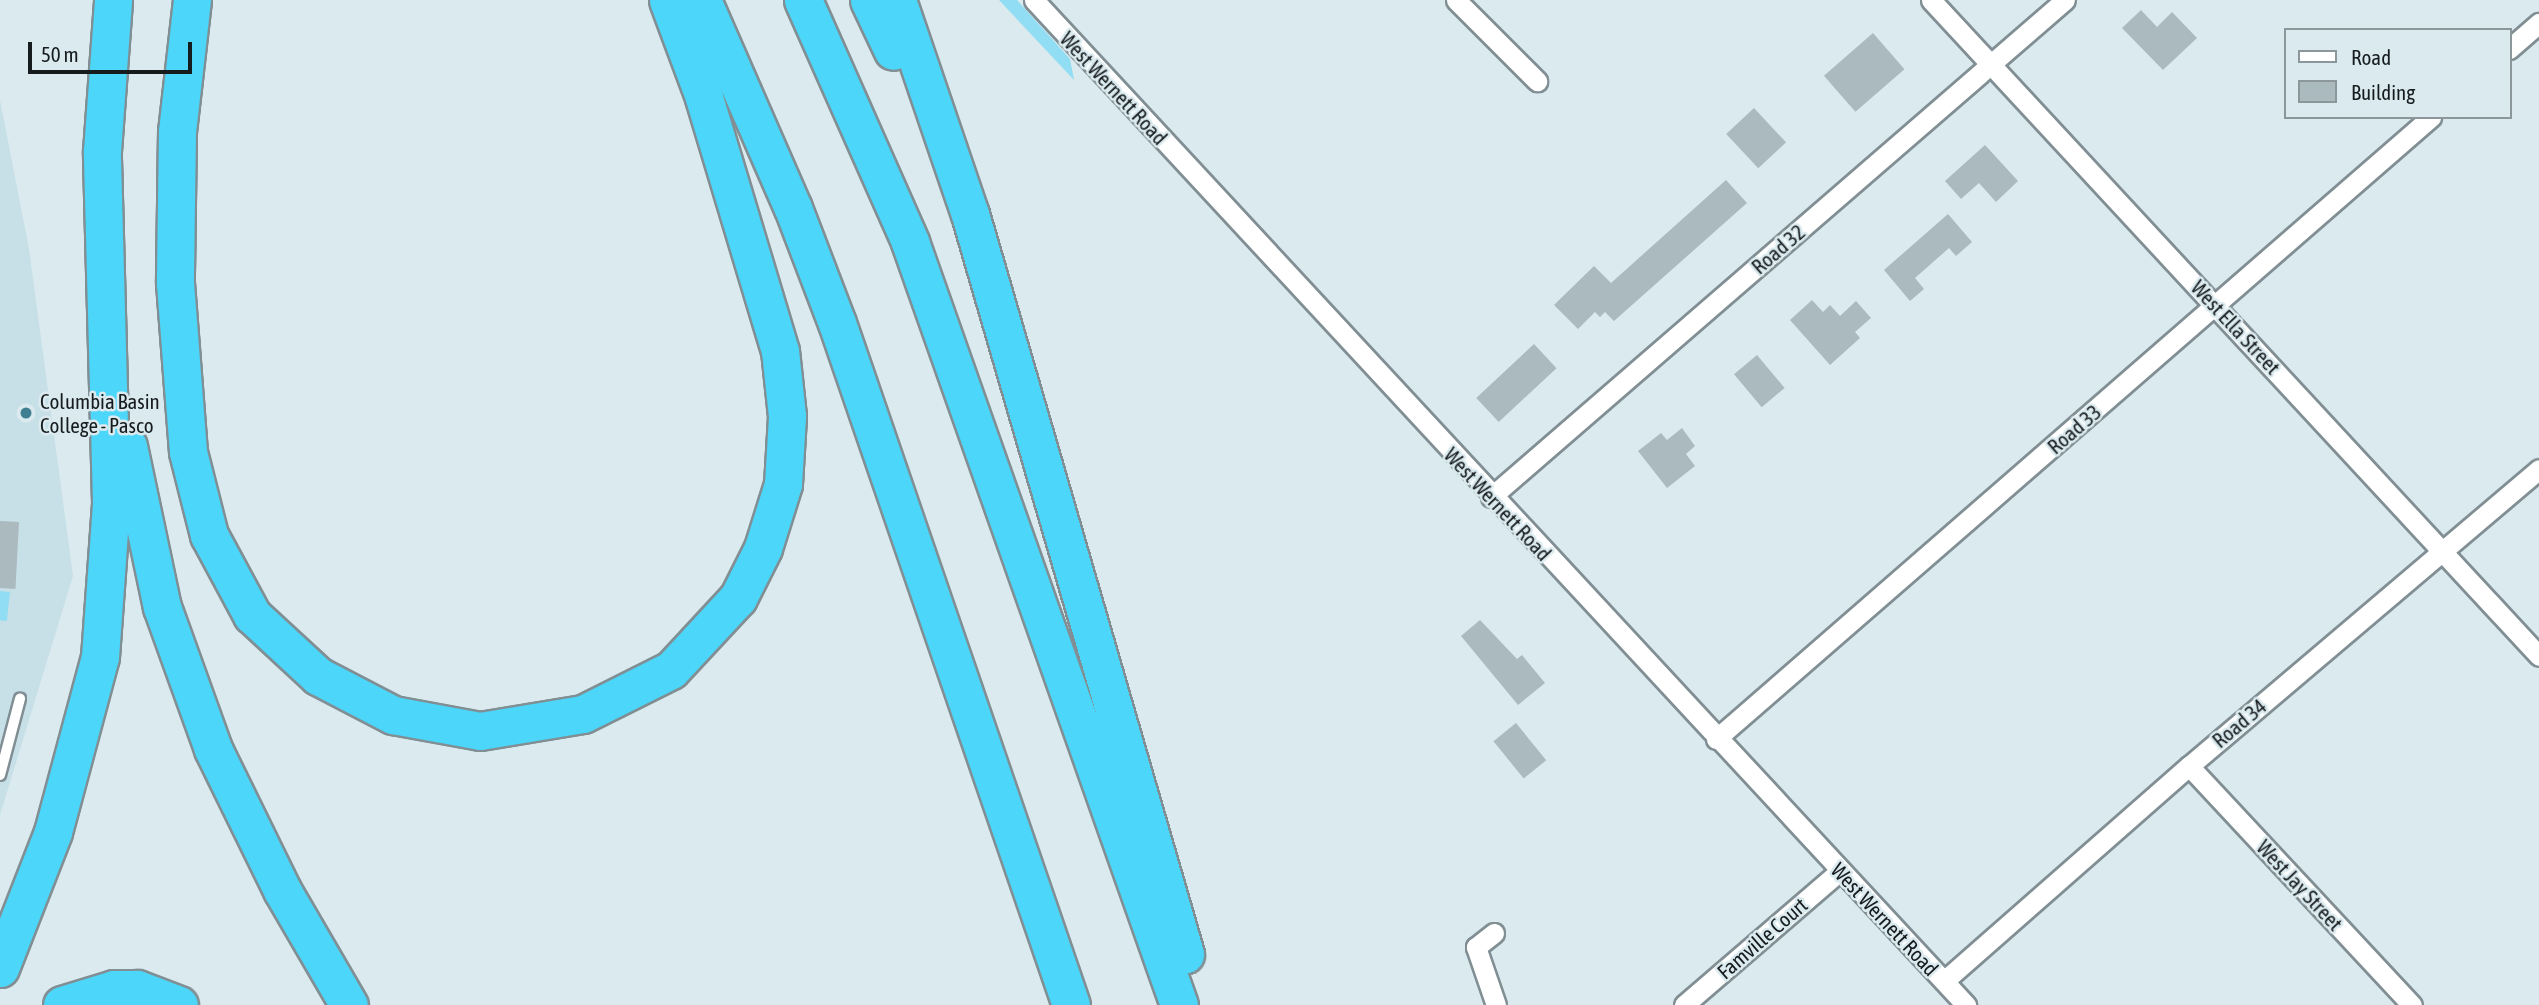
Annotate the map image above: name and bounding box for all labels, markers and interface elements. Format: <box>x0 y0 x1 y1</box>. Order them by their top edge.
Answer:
street label: West Wernett Road <box>1055 26 1173 150</box>
scale bar <box>32 28 196 72</box>
legend <box>2284 28 2511 119</box>
text: 50 m <box>41 42 79 66</box>
text: Road <box>2351 45 2391 69</box>
text: Building <box>2351 80 2415 104</box>
street label: Road 32 <box>1746 219 1810 279</box>
street label: West Ella Street <box>2186 275 2286 379</box>
place label: Columbia Basin College - Pasco <box>40 388 160 438</box>
street label: Road 33 <box>2042 399 2106 459</box>
marker: Columbia Basin College - Pasco <box>18 405 34 421</box>
street label: West Wernett Road <box>1439 442 1557 566</box>
street label: Road 34 <box>2207 693 2271 753</box>
street label: West Jay Street <box>2252 835 2348 935</box>
street label: West Wernett Road <box>1826 857 1944 981</box>
street label: Famville Court <box>1712 892 1812 984</box>

